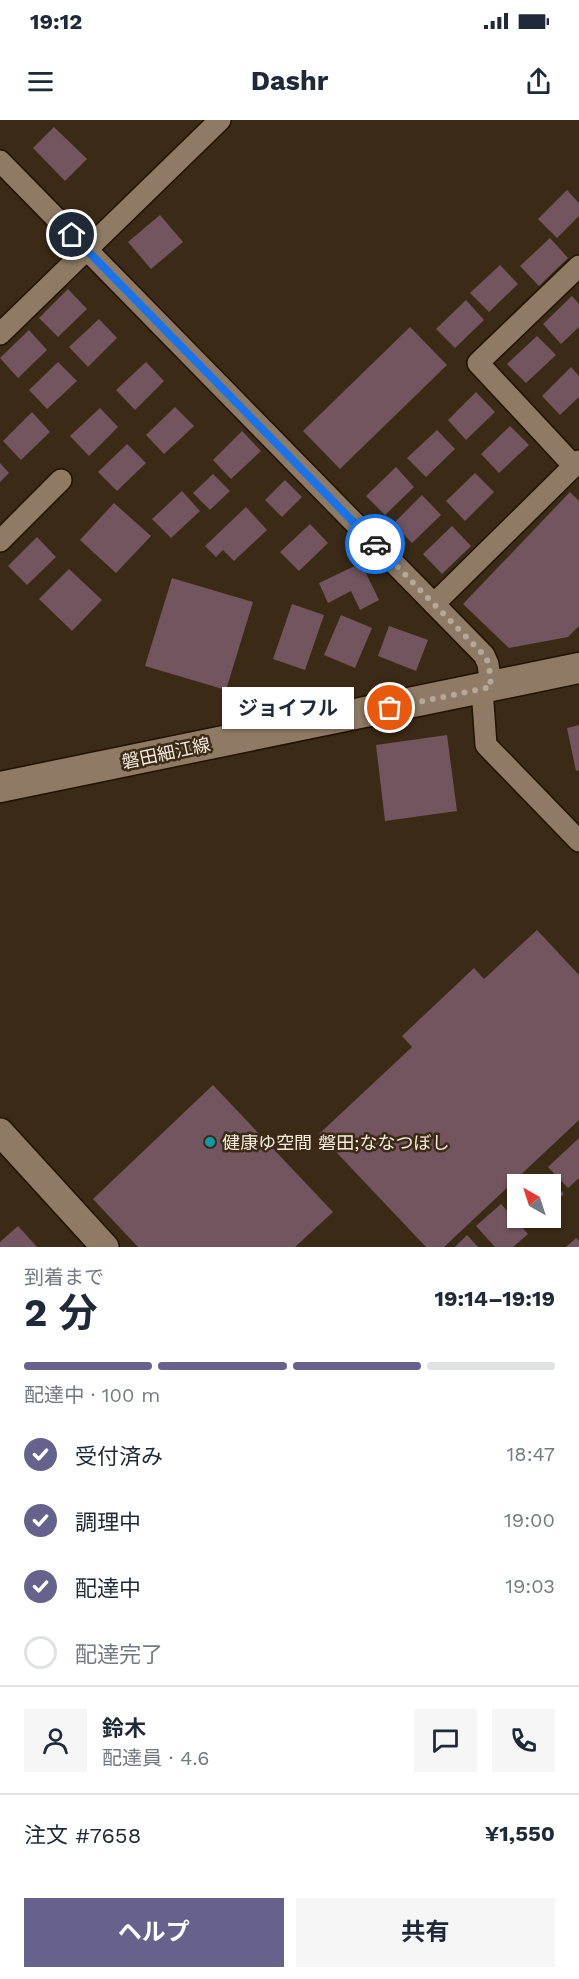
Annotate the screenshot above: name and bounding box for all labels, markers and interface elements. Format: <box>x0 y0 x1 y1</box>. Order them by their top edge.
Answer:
text: 19:12 <box>30 9 82 34</box>
icon: menu <box>24 65 57 98</box>
text: Dashr <box>251 65 328 97</box>
icon: share <box>522 65 555 98</box>
pin <box>46 209 97 260</box>
icon: home <box>55 218 88 251</box>
courier <box>345 514 405 574</box>
icon: car <box>359 528 392 561</box>
pin <box>364 682 415 733</box>
callout: ジョイフル <box>222 687 354 729</box>
icon: bag <box>373 691 406 724</box>
text: ジョイフル <box>238 696 338 720</box>
street label: 磐田細江線 <box>120 733 212 773</box>
place label: 健康ゆ空間 磐田;ななつぼし <box>222 1132 449 1153</box>
marker: 健康ゆ空間 磐田;ななつぼし <box>203 1135 217 1149</box>
north arrow <box>507 1174 561 1228</box>
map controls <box>507 1174 561 1228</box>
text: 到着まで <box>24 1265 104 1289</box>
text: 19:14–19:19 <box>435 1286 555 1311</box>
text: 2 分 <box>24 1290 97 1335</box>
text: 配達中 · 100 m <box>24 1383 160 1407</box>
icon: check <box>24 1438 57 1471</box>
text: 18:47 <box>507 1442 555 1466</box>
text: 受付済み <box>75 1444 163 1469</box>
icon: check <box>24 1504 57 1537</box>
text: 19:00 <box>504 1508 555 1532</box>
text: 調理中 <box>75 1510 141 1535</box>
icon: check <box>24 1570 57 1603</box>
text: 19:03 <box>505 1574 555 1598</box>
text: 配達中 <box>75 1576 141 1601</box>
text: 配達完了 <box>75 1642 163 1667</box>
button: person <box>24 1709 87 1772</box>
button: chat <box>414 1709 477 1772</box>
button: phone <box>492 1709 555 1772</box>
text: 鈴木 <box>102 1716 146 1741</box>
text: 配達員 · 4.6 <box>102 1746 209 1770</box>
text: ¥1,550 <box>485 1821 555 1846</box>
text: 注文 #7658 <box>24 1823 141 1848</box>
button: ヘルプ <box>24 1898 284 1967</box>
button: 共有 <box>296 1898 555 1967</box>

